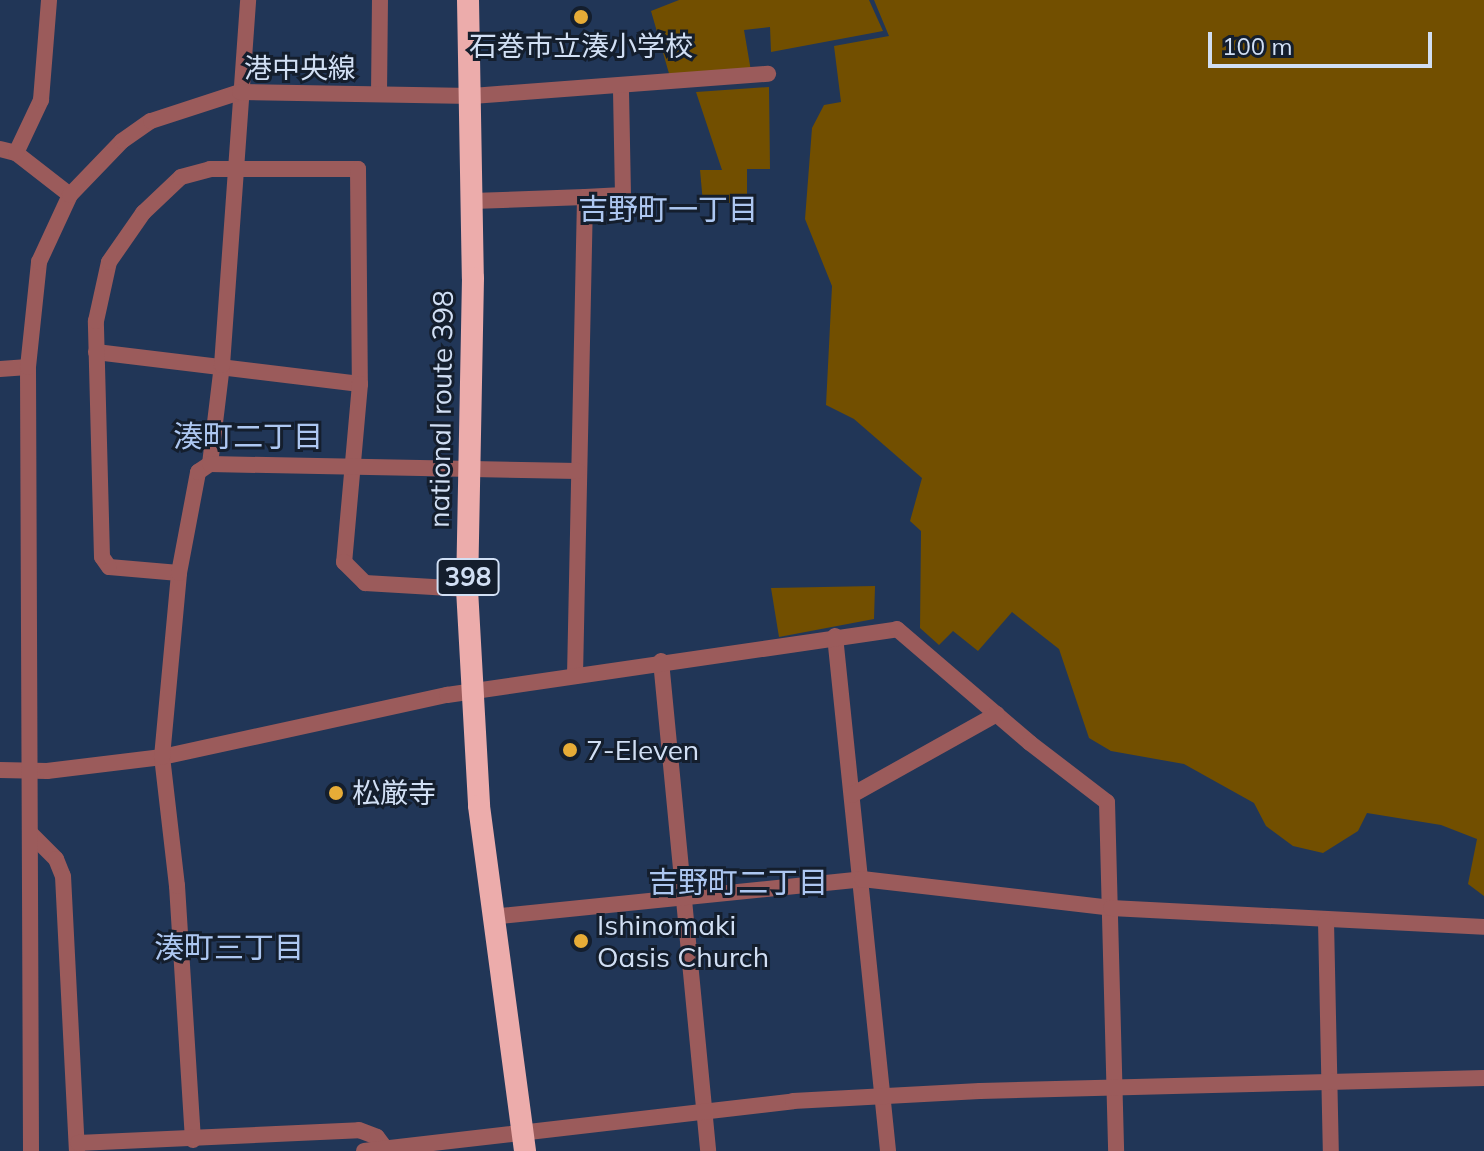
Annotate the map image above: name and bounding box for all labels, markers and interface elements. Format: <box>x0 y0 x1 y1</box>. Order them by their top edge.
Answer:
marker: 石巻市立湊小学校 <box>572 8 590 26</box>
scale bar <box>1212 16 1436 66</box>
place label: 石巻市立湊小学校 <box>469 29 693 63</box>
text: 100 m <box>1222 31 1293 61</box>
street label: 港中央線 <box>244 51 356 85</box>
district label: 吉野町一丁目 <box>578 191 758 227</box>
street label: national route 398 <box>422 290 460 528</box>
district label: 湊町二丁目 <box>173 418 323 454</box>
road number: 398 <box>436 555 500 599</box>
place label: 7-Eleven <box>586 733 699 767</box>
marker: 7-Eleven <box>561 741 579 759</box>
place label: 松厳寺 <box>352 776 436 810</box>
marker: 松厳寺 <box>327 784 345 802</box>
district label: 吉野町二丁目 <box>648 864 828 900</box>
place label: Ishinomaki Oasis Church <box>597 908 769 974</box>
district label: 湊町三丁目 <box>154 929 304 965</box>
marker: Ishinomaki Oasis Church <box>572 932 590 950</box>

